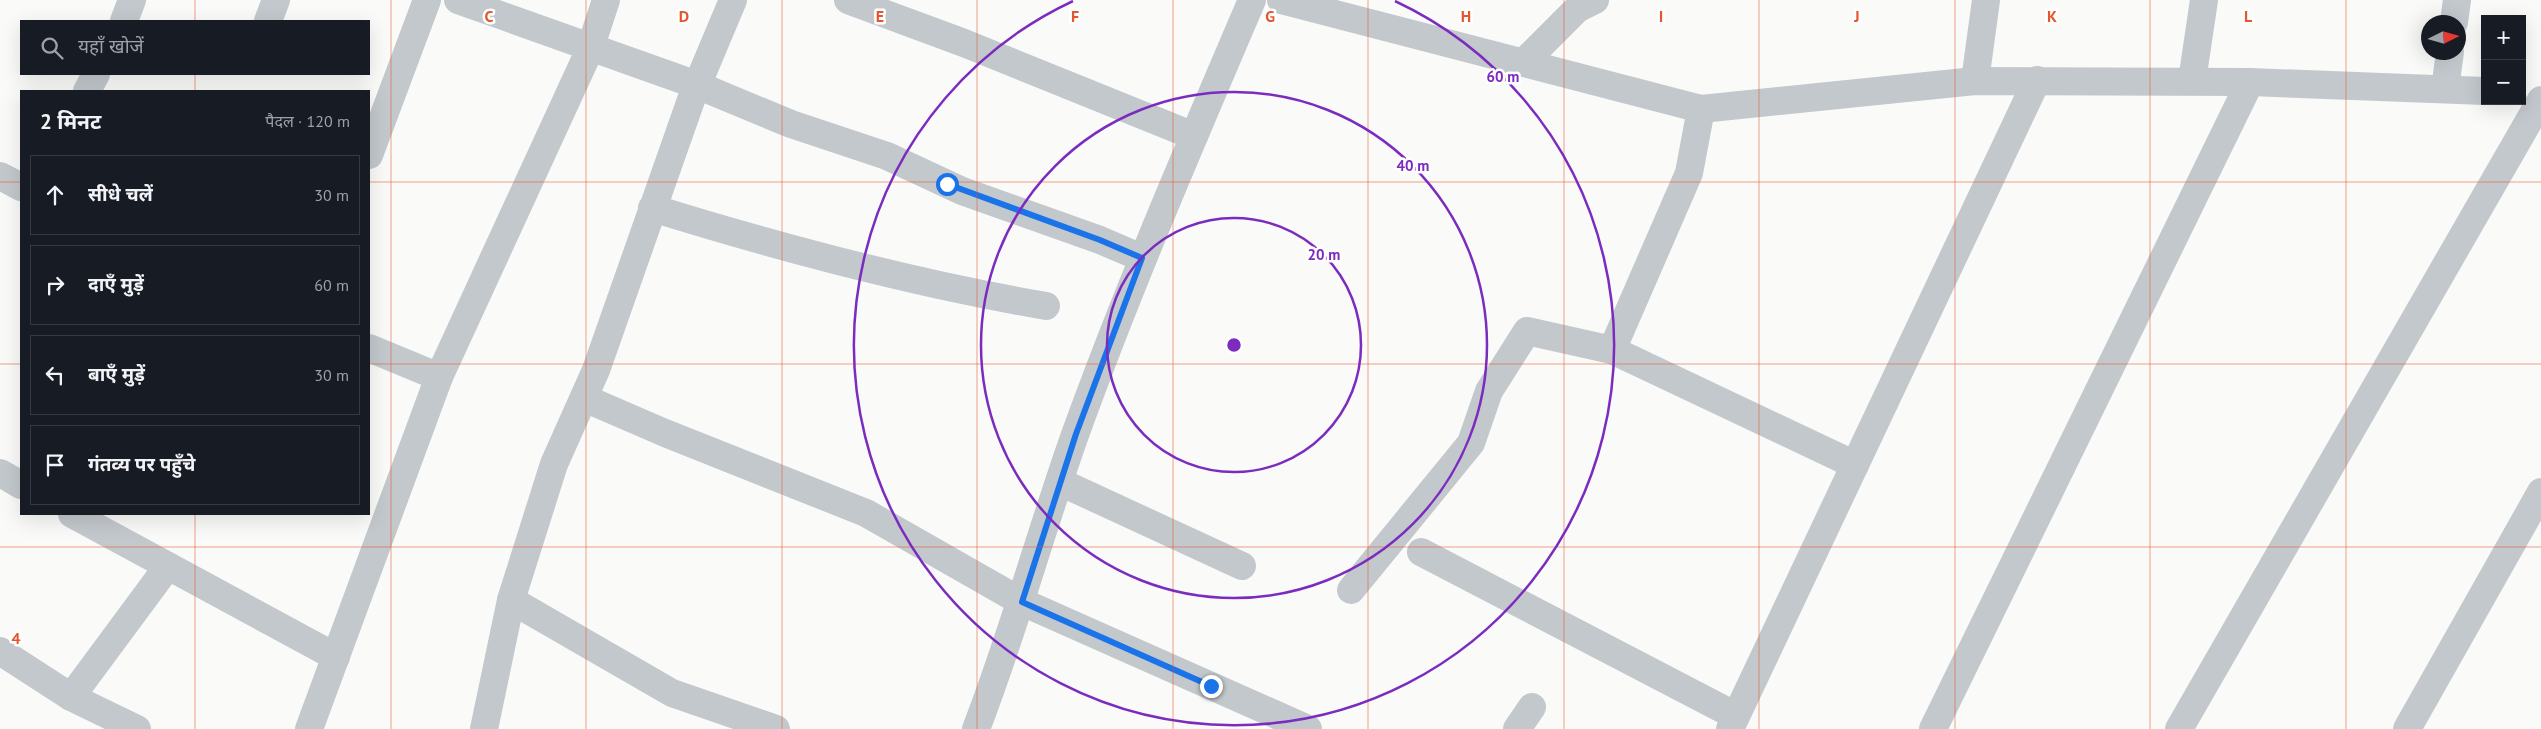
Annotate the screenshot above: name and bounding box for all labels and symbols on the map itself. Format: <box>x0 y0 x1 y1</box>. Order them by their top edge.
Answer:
text: C <box>485 6 494 26</box>
text: D <box>679 6 689 26</box>
text: E <box>876 6 884 26</box>
text: F <box>1071 6 1079 26</box>
text: G <box>1265 6 1275 26</box>
text: H <box>1461 6 1471 26</box>
text: I <box>1659 6 1663 26</box>
text: J <box>1853 6 1860 26</box>
text: K <box>2047 6 2057 26</box>
text: L <box>2244 6 2253 26</box>
north arrow <box>2421 15 2466 60</box>
text: 60 m <box>1487 67 1519 86</box>
text: 40 m <box>1397 156 1429 175</box>
route start <box>936 173 959 196</box>
text: 20 m <box>1308 245 1340 264</box>
centre of rings <box>1225 336 1243 354</box>
text: 4 <box>11 628 21 648</box>
route end <box>1200 675 1223 698</box>

